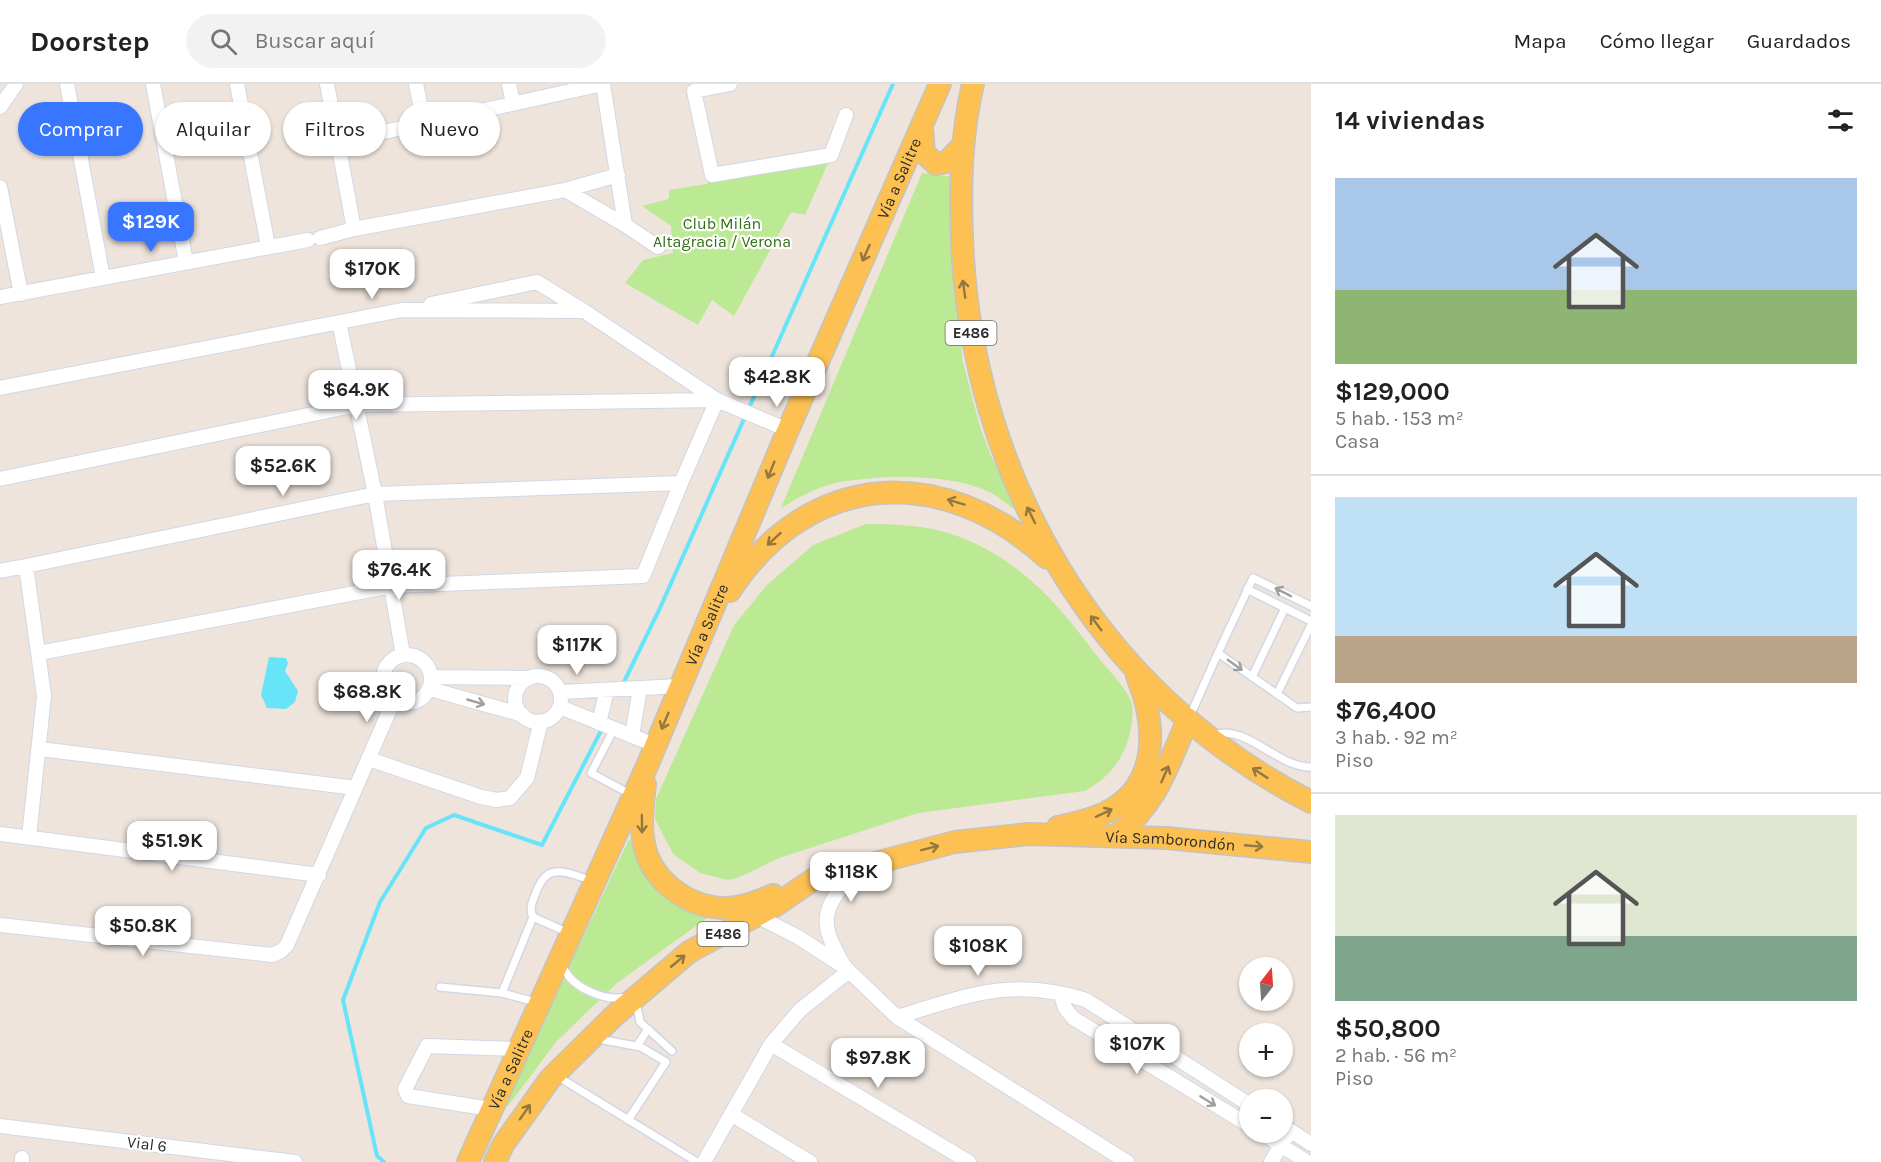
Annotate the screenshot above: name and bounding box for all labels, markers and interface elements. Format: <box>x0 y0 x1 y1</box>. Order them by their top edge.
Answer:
search box <box>186 14 606 68</box>
text: Doorstep <box>30 25 150 58</box>
icon: search <box>207 25 240 58</box>
text: Buscar aquí <box>255 28 375 54</box>
text: Mapa <box>1513 29 1567 53</box>
text: Cómo llegar <box>1600 29 1714 53</box>
text: Guardados <box>1747 29 1851 53</box>
chip: Comprar <box>18 102 143 156</box>
chip: Alquilar <box>155 102 271 156</box>
chip: Filtros <box>283 102 386 156</box>
chip: Nuevo <box>398 102 500 156</box>
icon: filters <box>1824 104 1857 137</box>
text: 14 viviendas <box>1335 105 1485 136</box>
street label: Vía a Salitre <box>872 135 925 222</box>
pin: $129K <box>109 202 193 253</box>
text: $129K <box>122 210 180 233</box>
park label: Club Milán Altagracia / Verona <box>653 214 791 251</box>
icon: home <box>1542 217 1650 325</box>
one-way arrow <box>860 243 871 261</box>
pin: $170K <box>330 249 414 300</box>
text: $170K <box>344 257 400 280</box>
one-way arrow <box>959 280 970 300</box>
road number: E486 <box>946 321 996 345</box>
pin: $42.8K <box>728 357 826 408</box>
text: $42.8K <box>743 365 811 388</box>
pin: $64.9K <box>307 370 405 421</box>
text: $129,000 <box>1335 376 1450 407</box>
text: $64.9K <box>322 378 390 401</box>
text: 5 hab. · 153 m² <box>1335 407 1464 430</box>
text: Casa <box>1335 430 1380 453</box>
pin: $52.6K <box>234 446 332 497</box>
text: $52.6K <box>249 454 317 477</box>
one-way arrow <box>765 461 776 479</box>
one-way arrow <box>947 496 966 507</box>
one-way arrow <box>1025 507 1036 525</box>
one-way arrow <box>767 532 782 546</box>
icon: home <box>1542 536 1650 644</box>
pin: $76.4K <box>350 550 448 601</box>
text: $76.4K <box>366 558 432 581</box>
street label: Vía a Salitre <box>681 581 732 668</box>
one-way arrow <box>1275 586 1293 597</box>
one-way arrow <box>1090 615 1103 631</box>
pin: $117K <box>535 625 619 676</box>
text: $117K <box>551 633 603 656</box>
one-way arrow <box>1227 659 1243 671</box>
pin: $68.8K <box>318 672 416 723</box>
text: $68.8K <box>332 680 402 703</box>
text: $76,400 <box>1335 695 1437 726</box>
one-way arrow <box>466 697 485 708</box>
one-way arrow <box>659 712 670 730</box>
text: 3 hab. · 92 m² <box>1335 726 1458 749</box>
text: Piso <box>1335 749 1373 772</box>
one-way arrow <box>1160 765 1172 783</box>
one-way arrow <box>1252 767 1269 779</box>
one-way arrow <box>1095 806 1113 818</box>
one-way arrow <box>637 814 648 834</box>
pin: $51.9K <box>123 821 221 872</box>
street label: Vía Samborondón <box>1105 827 1236 854</box>
text: $51.9K <box>141 829 203 852</box>
one-way arrow <box>1244 841 1264 852</box>
one-way arrow <box>920 842 939 854</box>
pin: $118K <box>809 852 893 903</box>
icon: home <box>1542 854 1650 962</box>
text: $118K <box>824 860 878 883</box>
pin: $50.8K <box>94 906 192 957</box>
text: $50.8K <box>109 914 177 937</box>
road number: E486 <box>698 922 748 946</box>
pin: $108K <box>936 926 1020 977</box>
text: $108K <box>948 934 1008 957</box>
one-way arrow <box>670 955 686 968</box>
north arrow <box>1239 957 1293 1011</box>
map controls <box>1239 957 1293 1143</box>
text: $50,800 <box>1335 1013 1441 1044</box>
button: + <box>1239 1023 1293 1077</box>
pin: $107K <box>1095 1024 1179 1075</box>
street label: Vía a Salitre <box>483 1026 537 1113</box>
text: $107K <box>1109 1032 1165 1055</box>
pin: $97.8K <box>829 1038 927 1089</box>
text: 2 hab. · 56 m² <box>1335 1044 1457 1067</box>
text: $97.8K <box>845 1046 911 1069</box>
text: Piso <box>1335 1067 1373 1090</box>
button: − <box>1239 1089 1293 1143</box>
one-way arrow <box>1199 1095 1216 1107</box>
one-way arrow <box>519 1105 531 1121</box>
street label: Vial 6 <box>126 1132 168 1156</box>

